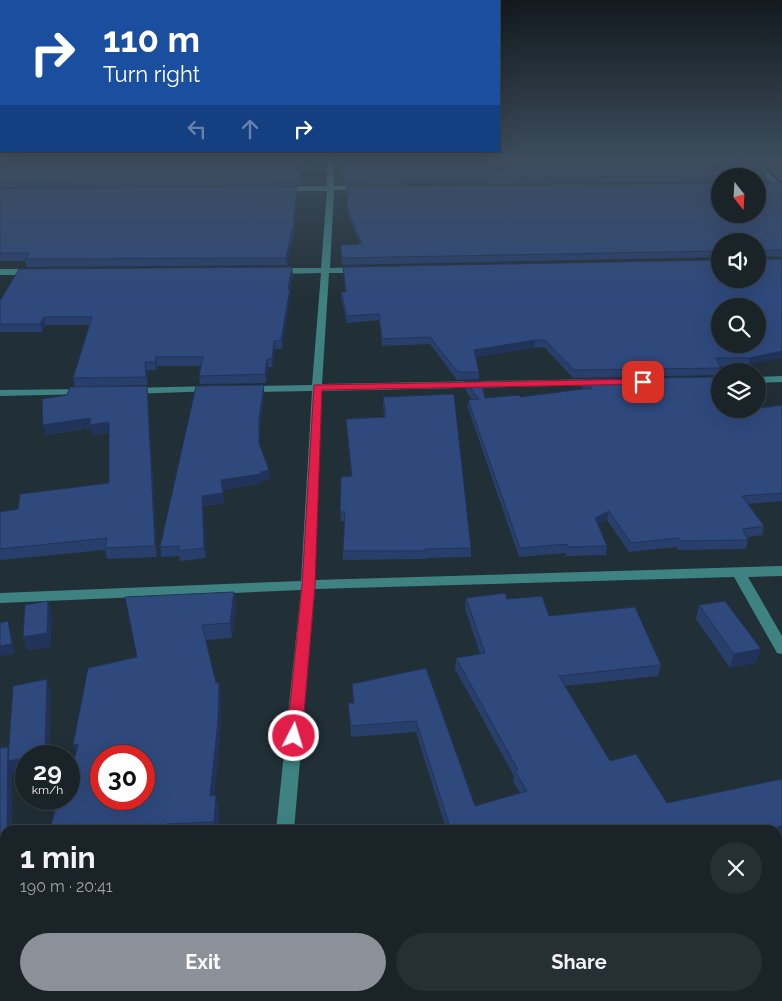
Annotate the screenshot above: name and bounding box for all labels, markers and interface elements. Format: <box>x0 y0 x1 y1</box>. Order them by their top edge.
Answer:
text: 110 m <box>103 19 200 60</box>
icon: right <box>20 20 85 85</box>
text: Turn right <box>103 61 200 87</box>
icon: left <box>183 115 211 143</box>
icon: ahead <box>236 115 264 143</box>
icon: right <box>289 115 317 143</box>
north arrow <box>711 168 766 222</box>
map controls <box>711 168 766 418</box>
button: sound <box>711 233 766 288</box>
button: search <box>711 298 766 353</box>
pin <box>622 361 664 403</box>
button: layers <box>711 363 766 418</box>
icon: arrive <box>629 368 657 396</box>
position arrow <box>267 709 319 761</box>
speed limit sign: 30 <box>90 745 155 810</box>
text: 29 <box>33 756 62 786</box>
text: km/h <box>32 783 63 797</box>
text: 1 min <box>20 840 96 875</box>
button: close <box>710 842 762 894</box>
text: 190 m · 20:41 <box>20 877 113 896</box>
button: Exit <box>20 933 386 991</box>
button: Share <box>396 933 762 991</box>

